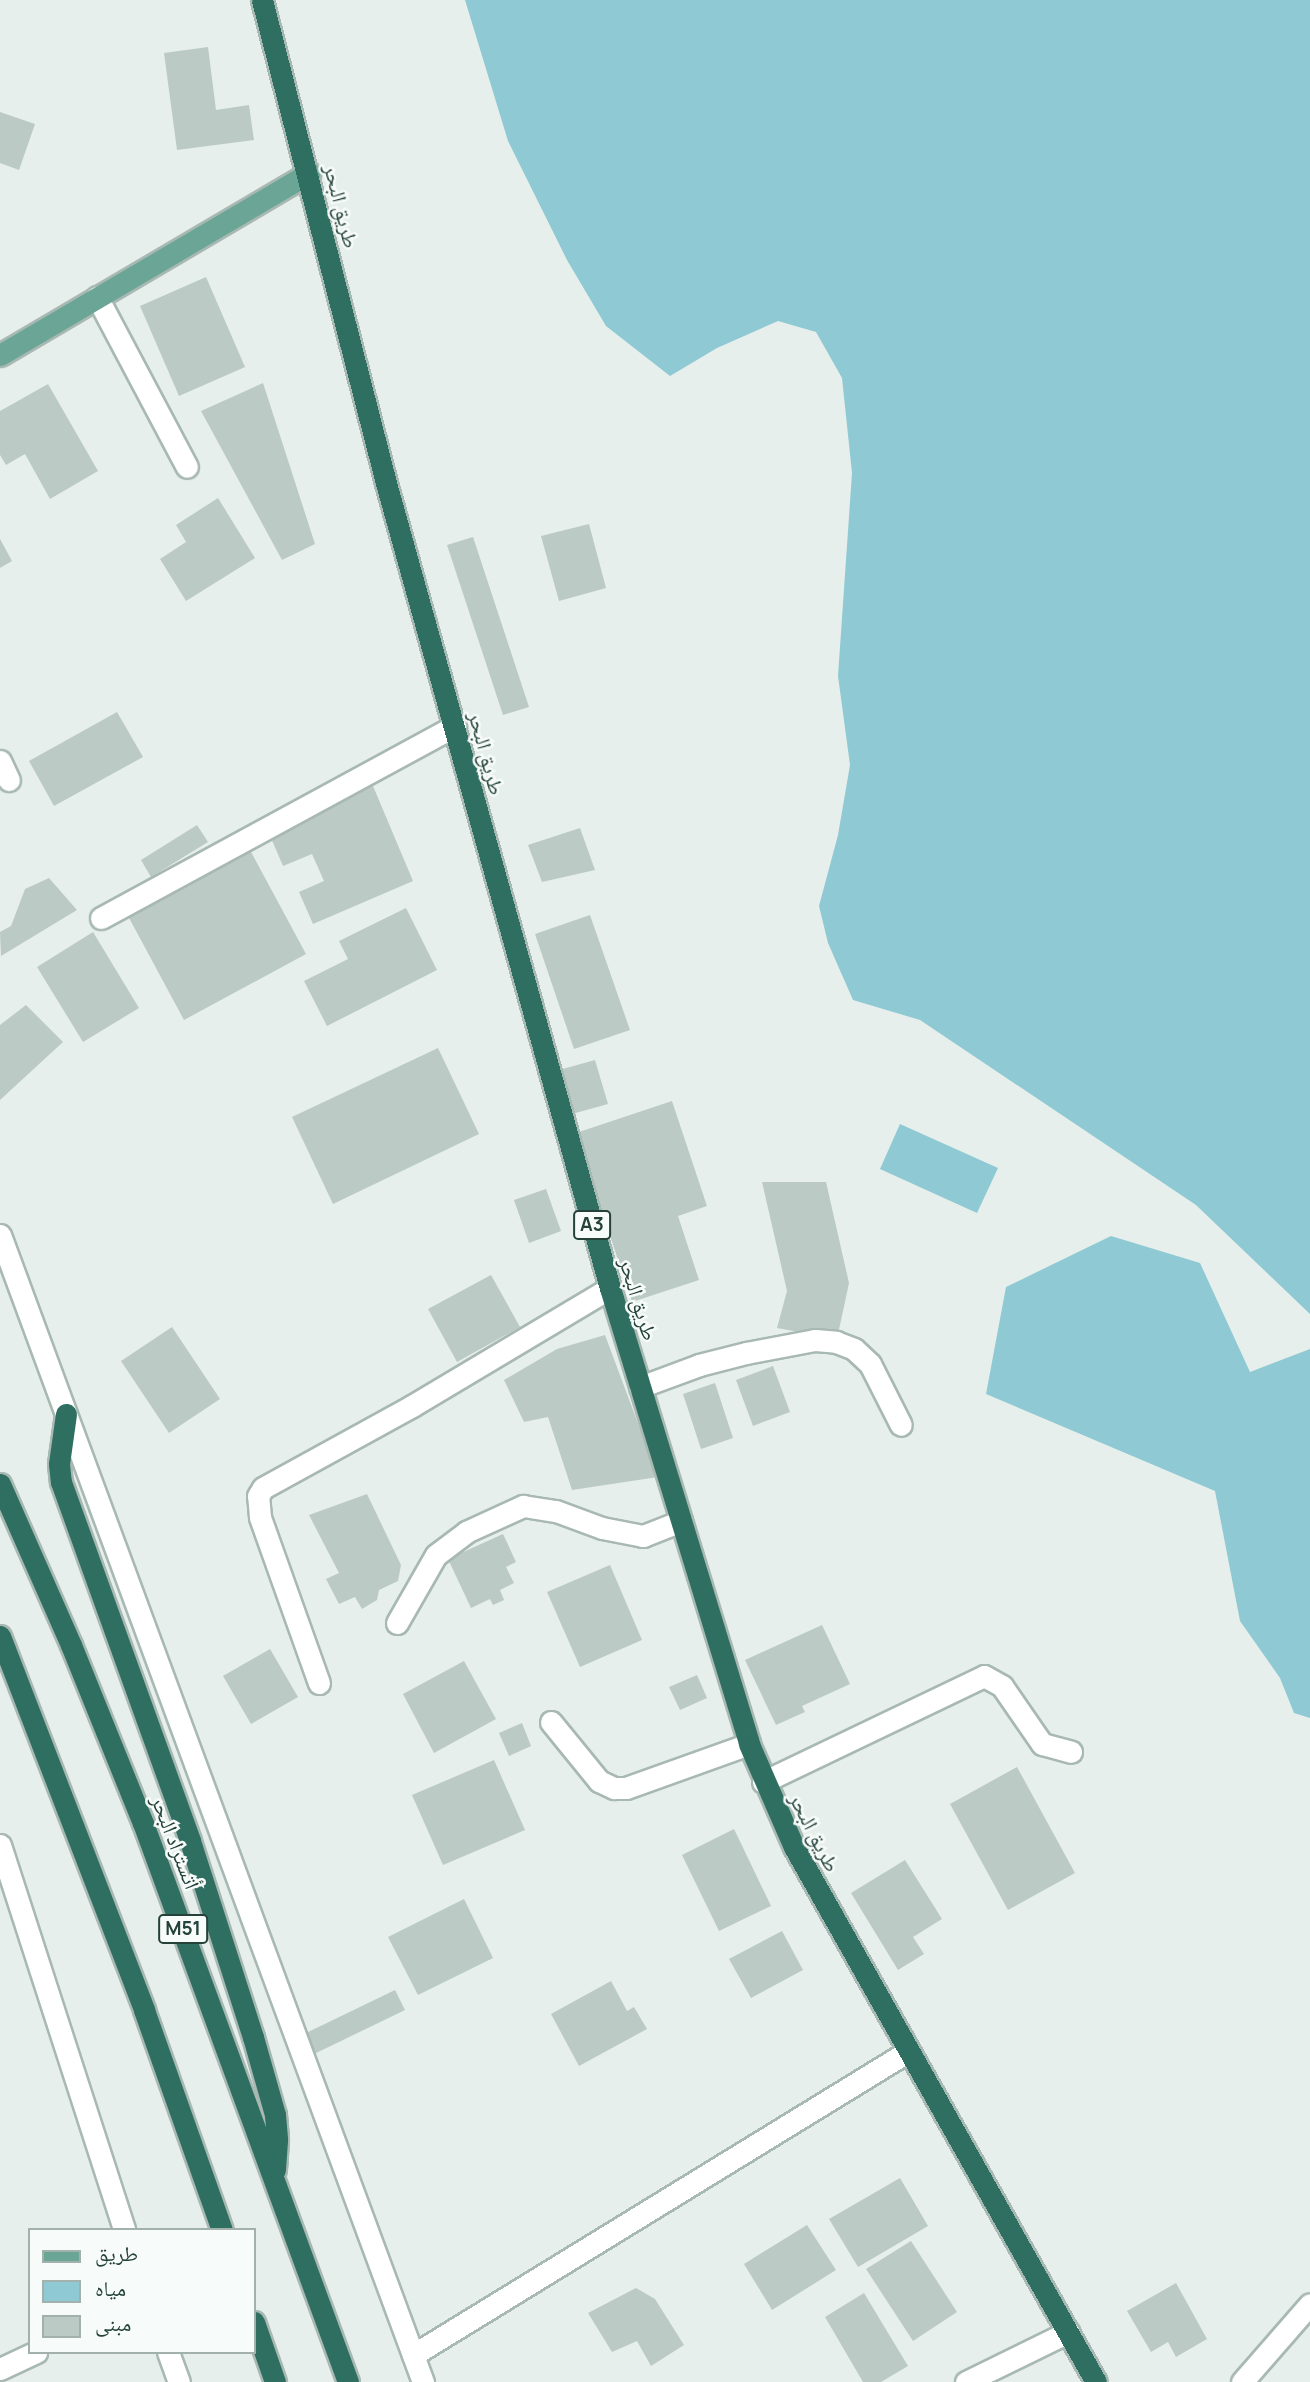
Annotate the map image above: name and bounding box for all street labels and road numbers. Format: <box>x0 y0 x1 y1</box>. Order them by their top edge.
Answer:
street label: طريق البحر <box>319 162 365 250</box>
street label: طريق البحر <box>464 709 510 797</box>
road number: A3 <box>573 1210 611 1240</box>
street label: طريق البحر <box>614 1255 664 1343</box>
street label: طريق البحر <box>784 1788 846 1876</box>
street label: أتستراد البحر <box>147 1792 205 1892</box>
road number: M51 <box>157 1913 209 1944</box>

